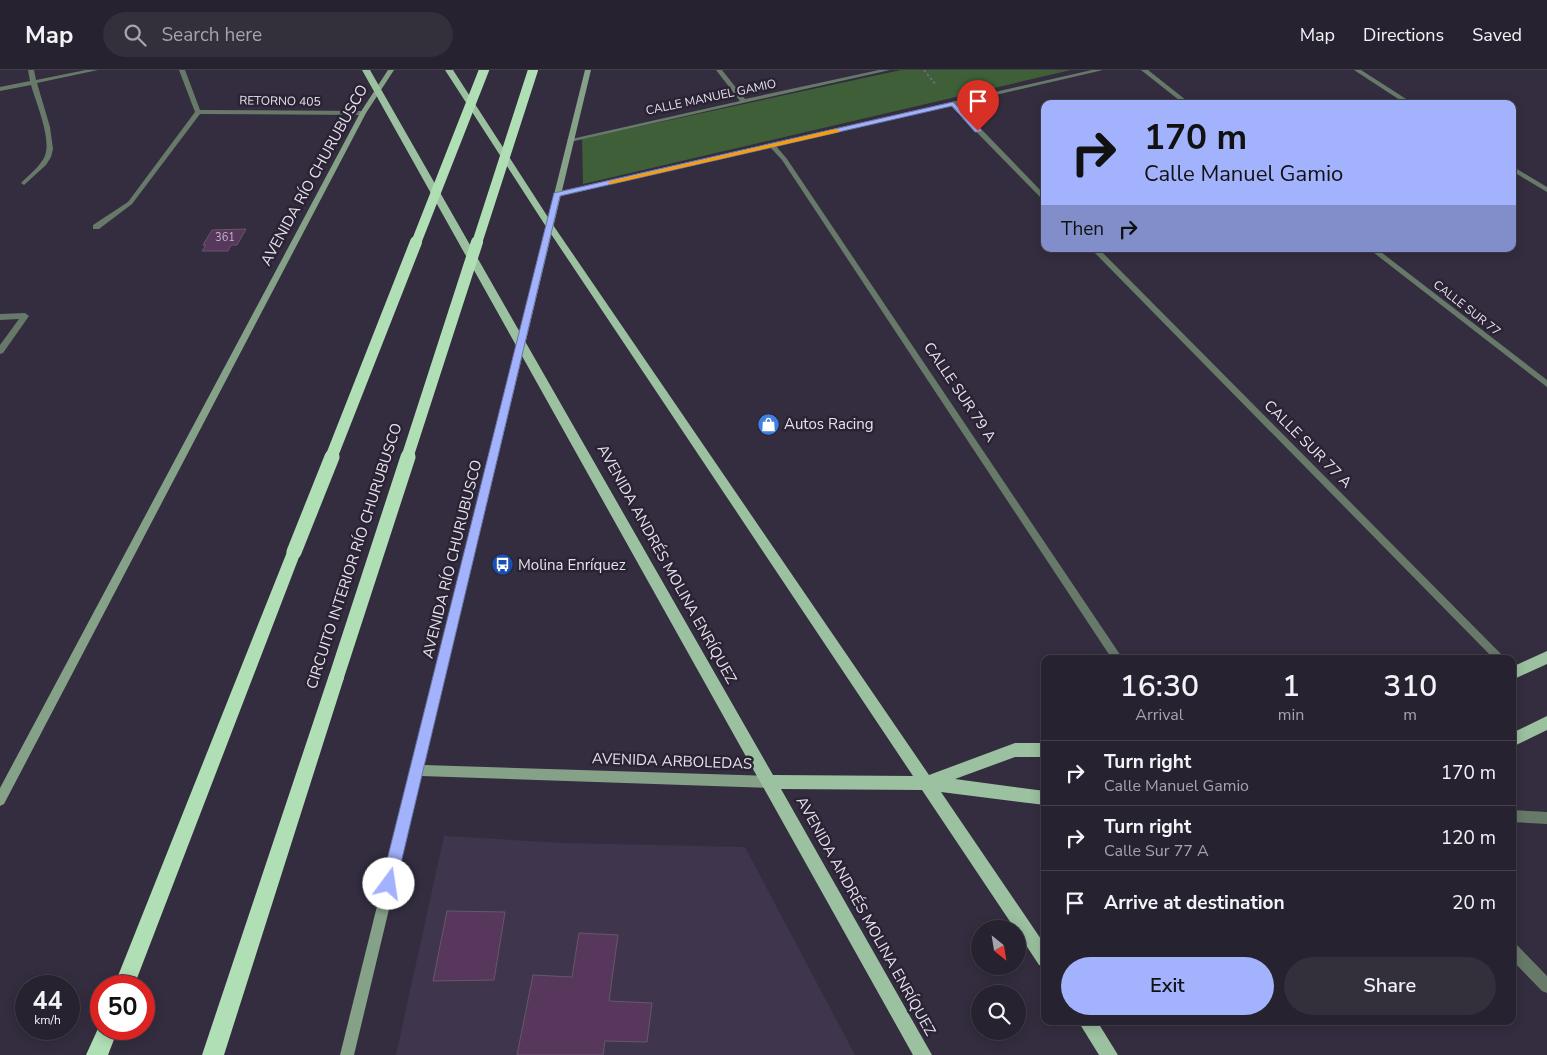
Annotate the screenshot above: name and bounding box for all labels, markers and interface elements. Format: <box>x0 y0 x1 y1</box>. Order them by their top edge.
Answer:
search box <box>103 12 453 57</box>
text: Map <box>25 19 73 51</box>
icon: search <box>121 21 149 49</box>
text: Search here <box>161 22 262 48</box>
text: Map <box>1300 23 1335 47</box>
text: Directions <box>1363 23 1444 47</box>
text: Saved <box>1472 23 1522 47</box>
street label: CALLE MANUEL GAMIO <box>644 75 778 119</box>
pin <box>957 80 999 131</box>
street label: AVENIDA RÍO CHURUBUSCO <box>256 81 372 269</box>
icon: arrive <box>964 87 992 115</box>
street label: RETORNO 405 <box>239 92 321 110</box>
text: 170 m <box>1144 114 1247 161</box>
icon: right <box>1061 120 1126 185</box>
text: Calle Manuel Gamio <box>1144 159 1343 189</box>
icon: right <box>1114 215 1142 243</box>
text: Then <box>1061 216 1104 242</box>
house number: 361 <box>215 230 235 245</box>
street label: CALLE SUR 77 <box>1430 277 1504 339</box>
street label: CALLE SUR 79 A <box>919 338 1001 446</box>
street label: CALLE SUR 77 A <box>1260 396 1356 492</box>
shop icon: Autos Racing <box>756 412 780 436</box>
place label: Autos Racing <box>784 414 874 434</box>
street label: CIRCUITO INTERIOR RÍO CHURUBUSCO <box>301 420 407 692</box>
street label: AVENIDA ANDRÉS MOLINA ENRÍQUEZ <box>593 441 741 687</box>
street label: AVENIDA RÍO CHURUBUSCO <box>418 458 486 660</box>
bus stop icon: Molina Enríquez <box>490 553 514 577</box>
place label: Molina Enríquez <box>518 555 626 575</box>
text: 16:30 <box>1120 666 1199 707</box>
text: 1 <box>1282 666 1300 707</box>
text: 310 <box>1383 666 1437 707</box>
text: Arrival <box>1135 704 1183 726</box>
text: min <box>1278 704 1304 726</box>
text: m <box>1403 704 1417 726</box>
street label: AVENIDA ARBOLEDAS <box>592 748 752 774</box>
text: Turn right <box>1104 749 1191 775</box>
icon: right <box>1061 759 1089 787</box>
text: 170 m <box>1441 760 1496 786</box>
text: Calle Manuel Gamio <box>1104 775 1249 797</box>
street label: AVENIDA ANDRÉS MOLINA ENRÍQUEZ <box>792 793 940 1039</box>
text: Turn right <box>1104 814 1191 840</box>
icon: right <box>1061 824 1089 852</box>
text: 120 m <box>1441 825 1496 851</box>
text: Calle Sur 77 A <box>1104 840 1209 862</box>
position arrow <box>362 857 414 909</box>
icon: arrive <box>1061 889 1089 917</box>
text: Arrive at destination <box>1104 890 1285 916</box>
text: 20 m <box>1452 890 1496 916</box>
north arrow <box>971 920 1026 975</box>
map controls <box>971 920 1026 1040</box>
button: Exit <box>1061 957 1274 1015</box>
button: Share <box>1284 957 1496 1015</box>
speed limit sign: 50 <box>90 975 155 1040</box>
text: 44 <box>32 984 63 1018</box>
button: search <box>971 985 1026 1040</box>
text: km/h <box>34 1012 61 1028</box>

